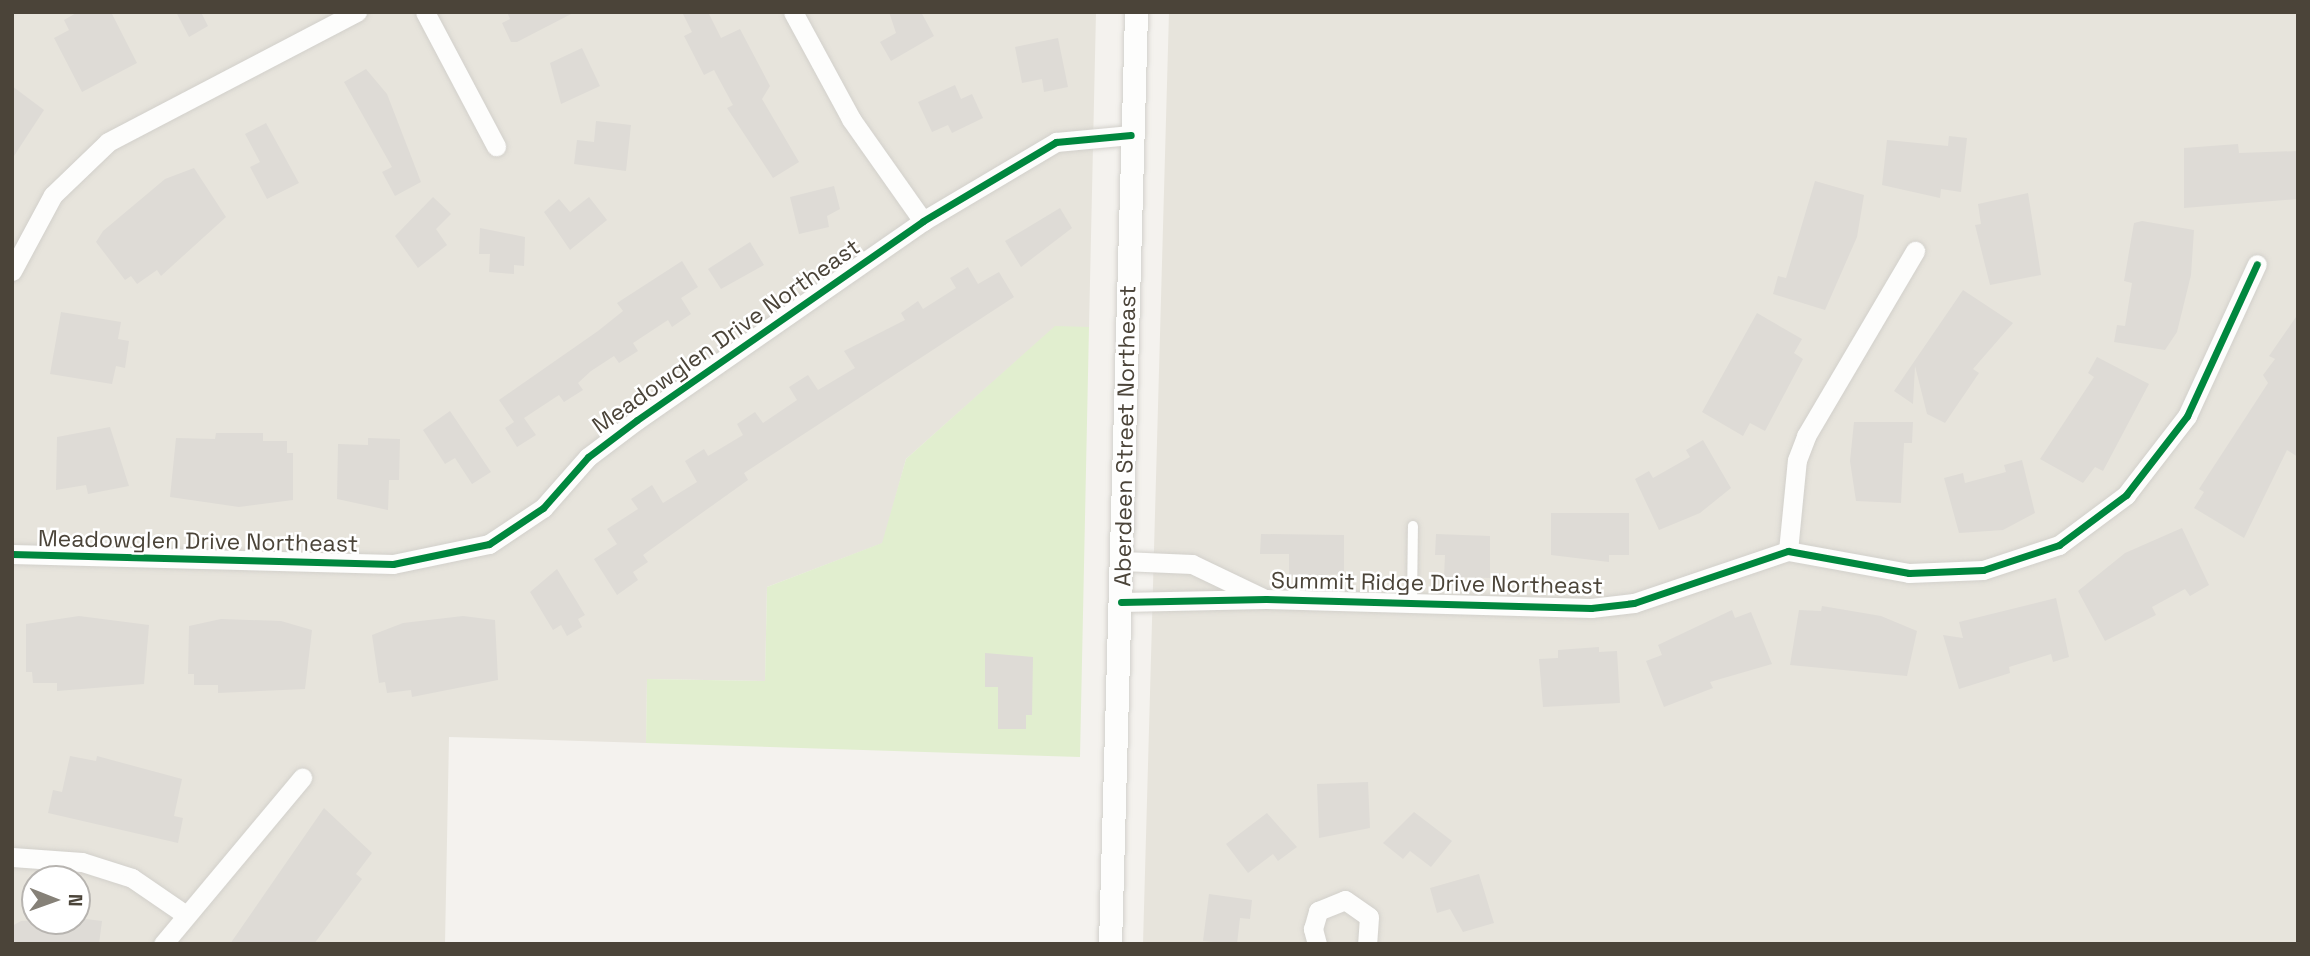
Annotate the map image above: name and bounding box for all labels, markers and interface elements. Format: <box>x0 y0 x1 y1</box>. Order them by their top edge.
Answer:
street label: Meadowglen Drive Northeast <box>587 233 865 439</box>
street label: Aberdeen Street Northeast <box>1109 285 1141 587</box>
street label: Meadowglen Drive Northeast <box>38 524 358 558</box>
street label: Summit Ridge Drive Northeast <box>1271 566 1603 600</box>
north arrow <box>21 865 91 935</box>
text: N <box>63 894 88 907</box>

